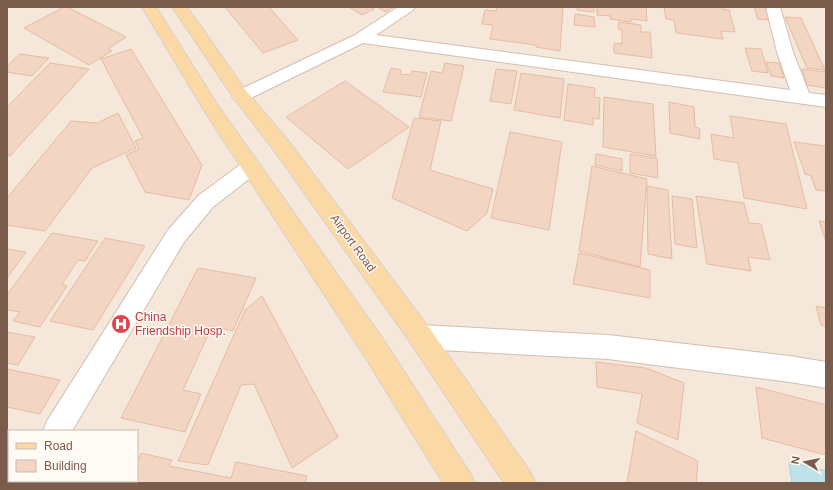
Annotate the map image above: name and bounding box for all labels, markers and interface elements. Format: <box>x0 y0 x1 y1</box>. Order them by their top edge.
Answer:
street label: Airport Road <box>328 212 378 274</box>
place label: China Friendship Hosp. <box>135 310 226 338</box>
hospital icon: China Friendship Hosp. <box>110 313 132 335</box>
legend <box>8 430 138 482</box>
text: Road <box>44 439 73 453</box>
north arrow <box>785 442 825 482</box>
text: N <box>789 455 802 465</box>
text: Building <box>44 459 87 473</box>

